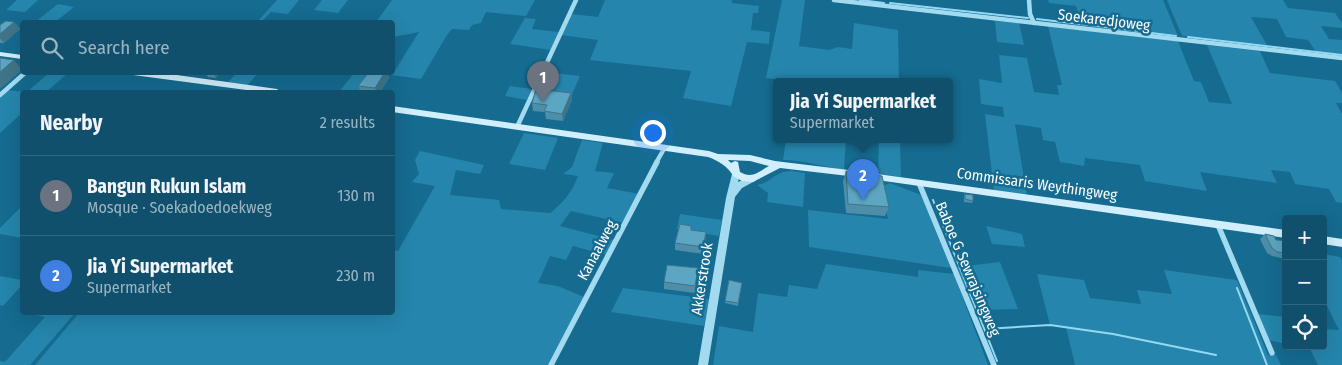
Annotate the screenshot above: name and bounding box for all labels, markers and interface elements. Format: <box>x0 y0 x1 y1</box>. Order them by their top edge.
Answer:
street label: Soekaredjoweg <box>1057 5 1151 35</box>
search box <box>20 20 395 75</box>
icon: search <box>38 34 66 62</box>
text: Search here <box>78 36 170 59</box>
pin: 1 <box>527 61 559 102</box>
popup <box>773 78 953 143</box>
text: Jia Yi Supermarket <box>790 90 936 113</box>
text: Nearby <box>40 110 102 136</box>
text: 2 results <box>320 113 375 132</box>
text: Supermarket <box>790 113 874 132</box>
your location <box>640 120 666 146</box>
pin: 2 <box>847 159 879 200</box>
street label: Commissaris Weythingweg <box>956 164 1118 204</box>
text: Bangun Rukun Islam <box>87 175 246 198</box>
text: 1 <box>53 186 59 205</box>
text: 130 m <box>337 186 375 205</box>
text: Mosque · Soekadoedoekweg <box>87 198 272 217</box>
street label: Baboe G Sewrajsingweg <box>932 199 1004 339</box>
map controls <box>1282 215 1327 350</box>
button: + <box>1282 215 1327 260</box>
street label: Kanaalweg <box>574 217 620 283</box>
street label: Akkerstrook <box>687 242 717 316</box>
text: Jia Yi Supermarket <box>87 255 233 278</box>
button: − <box>1282 260 1327 305</box>
text: 2 <box>52 266 60 285</box>
text: 230 m <box>336 266 375 285</box>
text: Supermarket <box>87 278 171 297</box>
button: locate <box>1282 305 1327 350</box>

